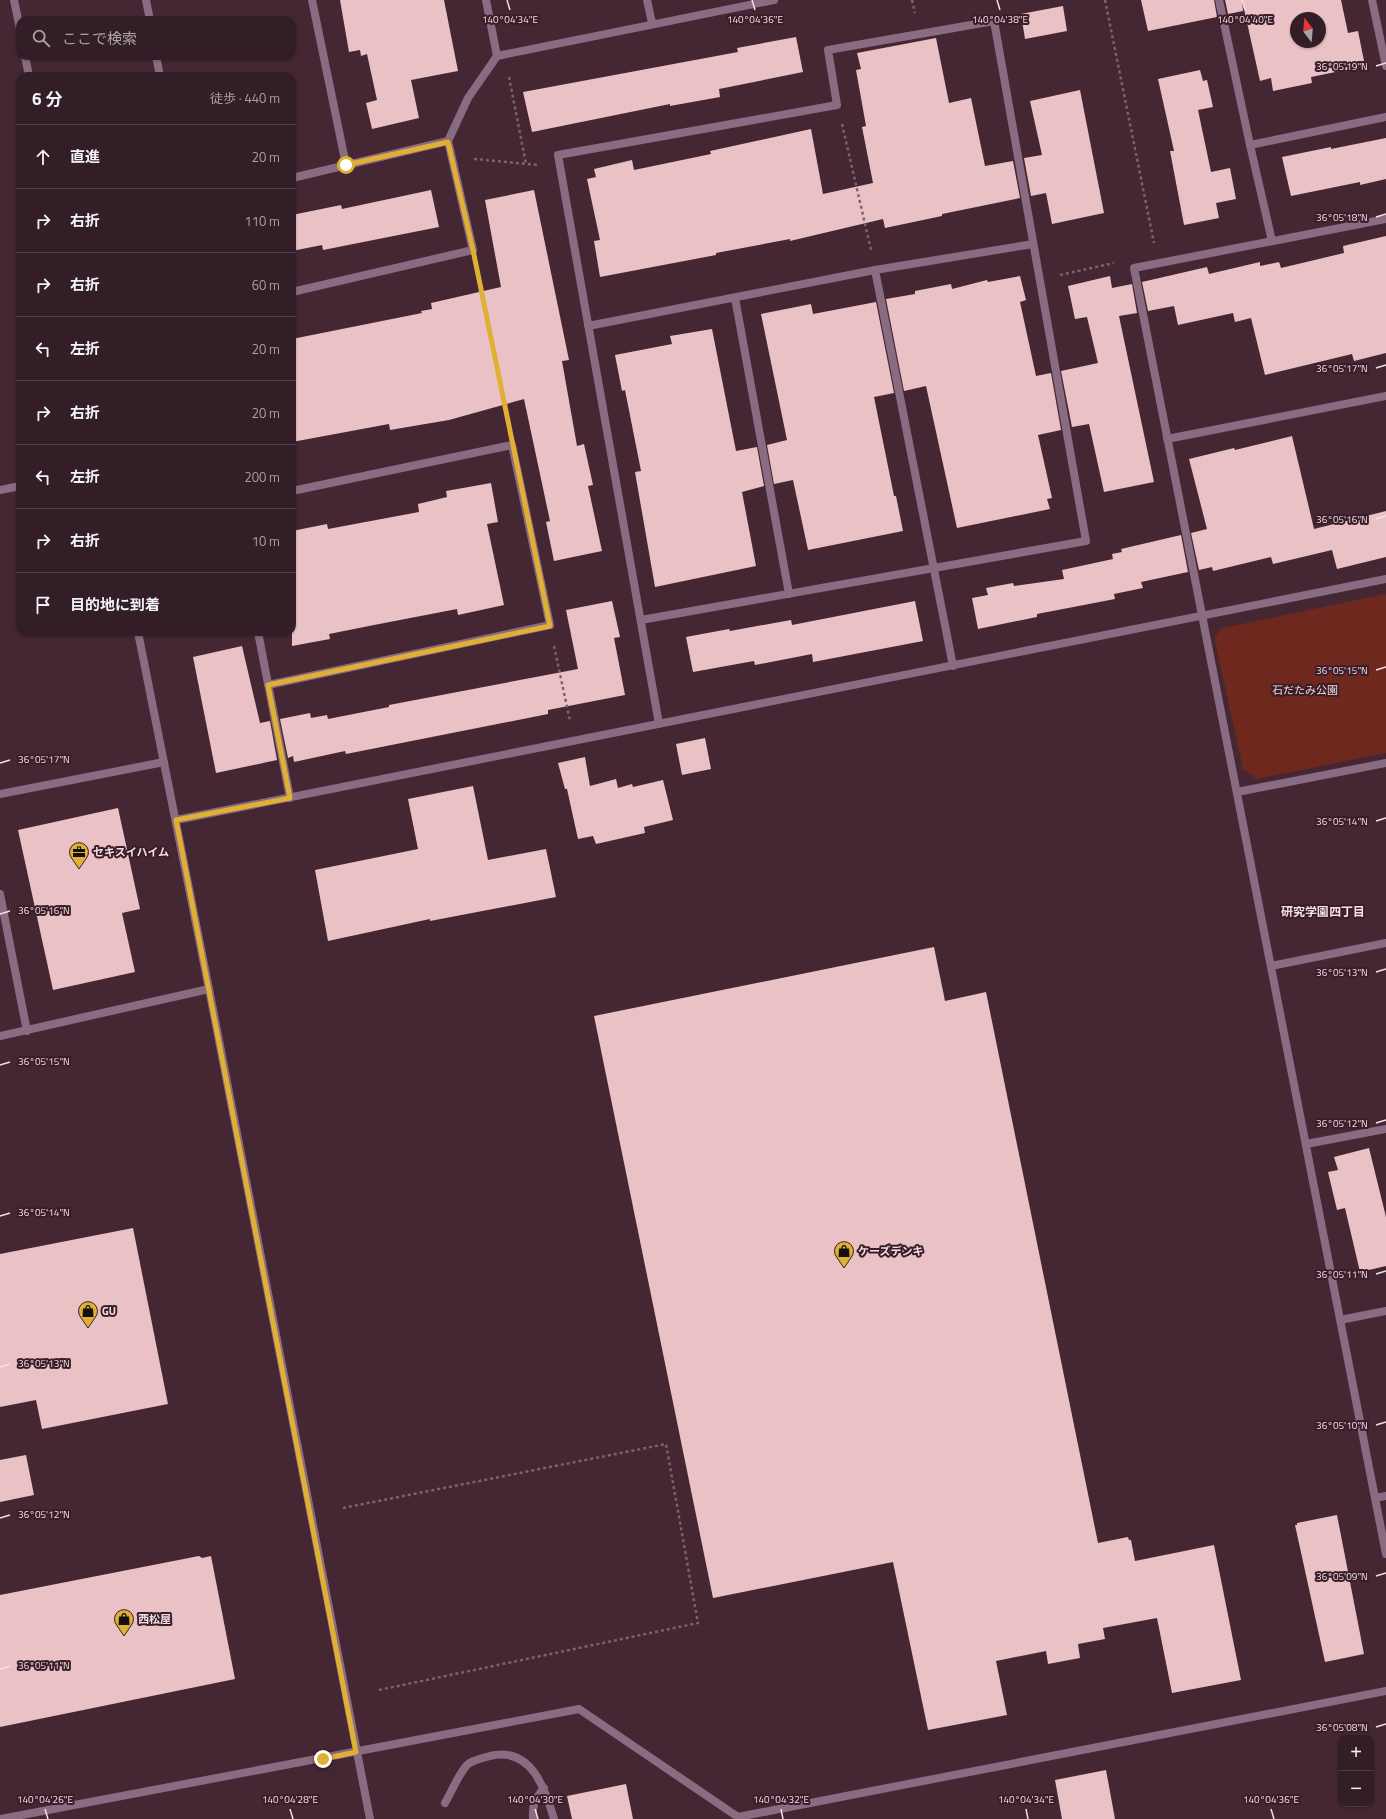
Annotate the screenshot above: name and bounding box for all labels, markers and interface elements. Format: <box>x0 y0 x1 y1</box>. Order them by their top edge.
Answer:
text: 140°04'34"E <box>482 12 539 27</box>
text: 140°04'36"E <box>727 12 784 27</box>
text: 140°04'38"E <box>972 12 1029 27</box>
text: 140°04'40"E <box>1217 12 1274 27</box>
north arrow <box>1290 12 1326 48</box>
search box <box>16 16 296 60</box>
icon: search <box>30 27 52 49</box>
text: ここで検索 <box>62 27 137 50</box>
text: 36°05'19"N <box>1316 59 1368 74</box>
text: 6 分 <box>32 86 62 112</box>
text: 徒歩 · 440 m <box>210 88 280 108</box>
text: 直進 <box>70 145 100 168</box>
icon: ahead <box>32 146 54 168</box>
text: 20 m <box>252 147 280 167</box>
route start <box>337 156 355 174</box>
text: 右折 <box>70 209 100 232</box>
icon: right <box>32 210 54 232</box>
text: 36°05'18"N <box>1316 210 1368 225</box>
text: 110 m <box>244 211 280 231</box>
text: 右折 <box>70 273 100 296</box>
icon: right <box>32 274 54 296</box>
text: 60 m <box>252 275 280 295</box>
text: 左折 <box>70 337 100 360</box>
icon: left <box>32 338 54 360</box>
text: 20 m <box>252 339 280 359</box>
text: 36°05'17"N <box>1316 361 1368 376</box>
text: 右折 <box>70 401 100 424</box>
icon: right <box>32 402 54 424</box>
text: 20 m <box>252 403 280 423</box>
text: 左折 <box>70 465 100 488</box>
icon: left <box>32 466 54 488</box>
text: 200 m <box>244 467 280 487</box>
text: 36°05'16"N <box>1316 512 1368 527</box>
text: 右折 <box>70 529 100 552</box>
icon: right <box>32 530 54 552</box>
text: 10 m <box>252 531 280 551</box>
text: 目的地に到着 <box>70 593 160 616</box>
icon: arrive <box>32 594 54 616</box>
text: 36°05'15"N <box>1316 663 1368 678</box>
park label: 石だたみ公園 <box>1272 682 1338 698</box>
text: 36°05'17"N <box>18 752 70 767</box>
text: 36°05'14"N <box>1316 814 1368 829</box>
office icon: セキスイハイム <box>68 841 90 869</box>
place label: セキスイハイム <box>93 844 169 860</box>
district label: 研究学園四丁目 <box>1281 902 1365 921</box>
text: 36°05'16"N <box>18 903 70 918</box>
text: 36°05'13"N <box>1316 965 1368 980</box>
text: 36°05'15"N <box>18 1054 70 1069</box>
text: 36°05'12"N <box>1316 1116 1368 1131</box>
text: 36°05'14"N <box>18 1205 70 1220</box>
shop icon: ケーズデンキ <box>833 1240 855 1268</box>
place label: ケーズデンキ <box>858 1243 923 1259</box>
text: 36°05'11"N <box>1316 1267 1368 1282</box>
shop icon: GU <box>77 1300 99 1328</box>
place label: GU <box>102 1303 116 1319</box>
text: 36°05'13"N <box>18 1356 70 1371</box>
text: 36°05'10"N <box>1316 1418 1368 1433</box>
text: 36°05'12"N <box>18 1507 70 1522</box>
text: 36°05'09"N <box>1316 1569 1368 1584</box>
shop icon: 西松屋 <box>113 1608 135 1636</box>
place label: 西松屋 <box>138 1611 171 1627</box>
text: 36°05'11"N <box>18 1658 70 1673</box>
text: 36°05'08"N <box>1316 1720 1368 1735</box>
map controls <box>1338 1735 1374 1807</box>
button: + <box>1338 1735 1374 1771</box>
route end <box>314 1750 332 1768</box>
button: − <box>1338 1771 1374 1807</box>
text: 140°04'26"E <box>17 1792 74 1807</box>
text: 140°04'28"E <box>262 1792 319 1807</box>
text: 140°04'30"E <box>507 1792 564 1807</box>
text: 140°04'32"E <box>753 1792 810 1807</box>
text: 140°04'34"E <box>998 1792 1055 1807</box>
text: 140°04'36"E <box>1243 1792 1300 1807</box>

